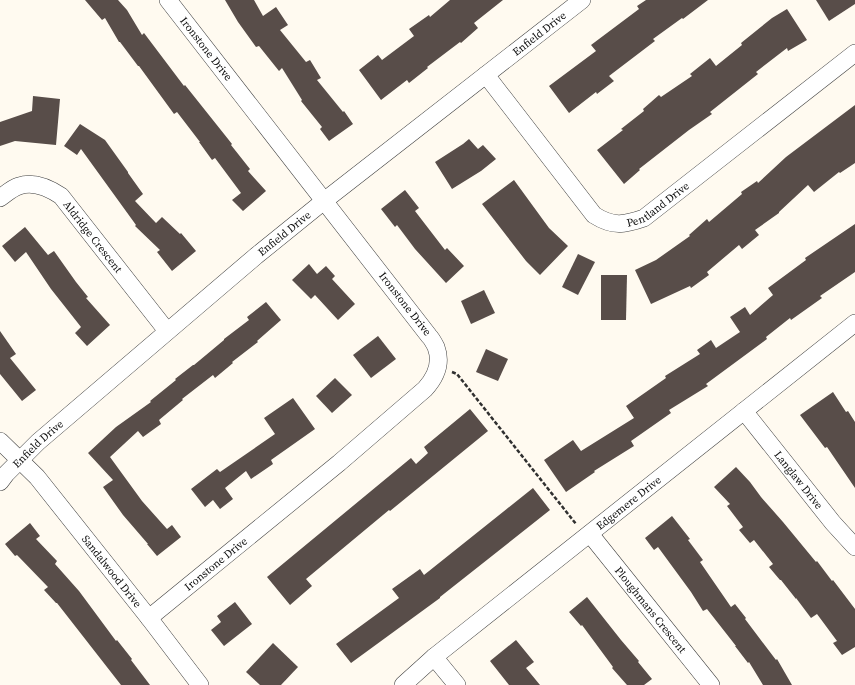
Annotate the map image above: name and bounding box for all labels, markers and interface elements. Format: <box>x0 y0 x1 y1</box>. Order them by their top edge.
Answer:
street label: Enfield Drive <box>509 8 569 59</box>
street label: Ironstone Drive <box>176 14 236 84</box>
street label: Pentland Drive <box>625 178 692 230</box>
street label: Aldridge Crescent <box>60 198 126 276</box>
street label: Enfield Drive <box>254 207 314 259</box>
street label: Ironstone Drive <box>375 269 435 339</box>
street label: Enfield Drive <box>9 416 67 471</box>
street label: Langlaw Drive <box>771 448 827 512</box>
street label: Edgemere Drive <box>593 472 664 533</box>
street label: Sandalwood Drive <box>78 532 145 611</box>
street label: Ironstone Drive <box>181 533 251 594</box>
street label: Ploughmans Crescent <box>611 563 690 656</box>

